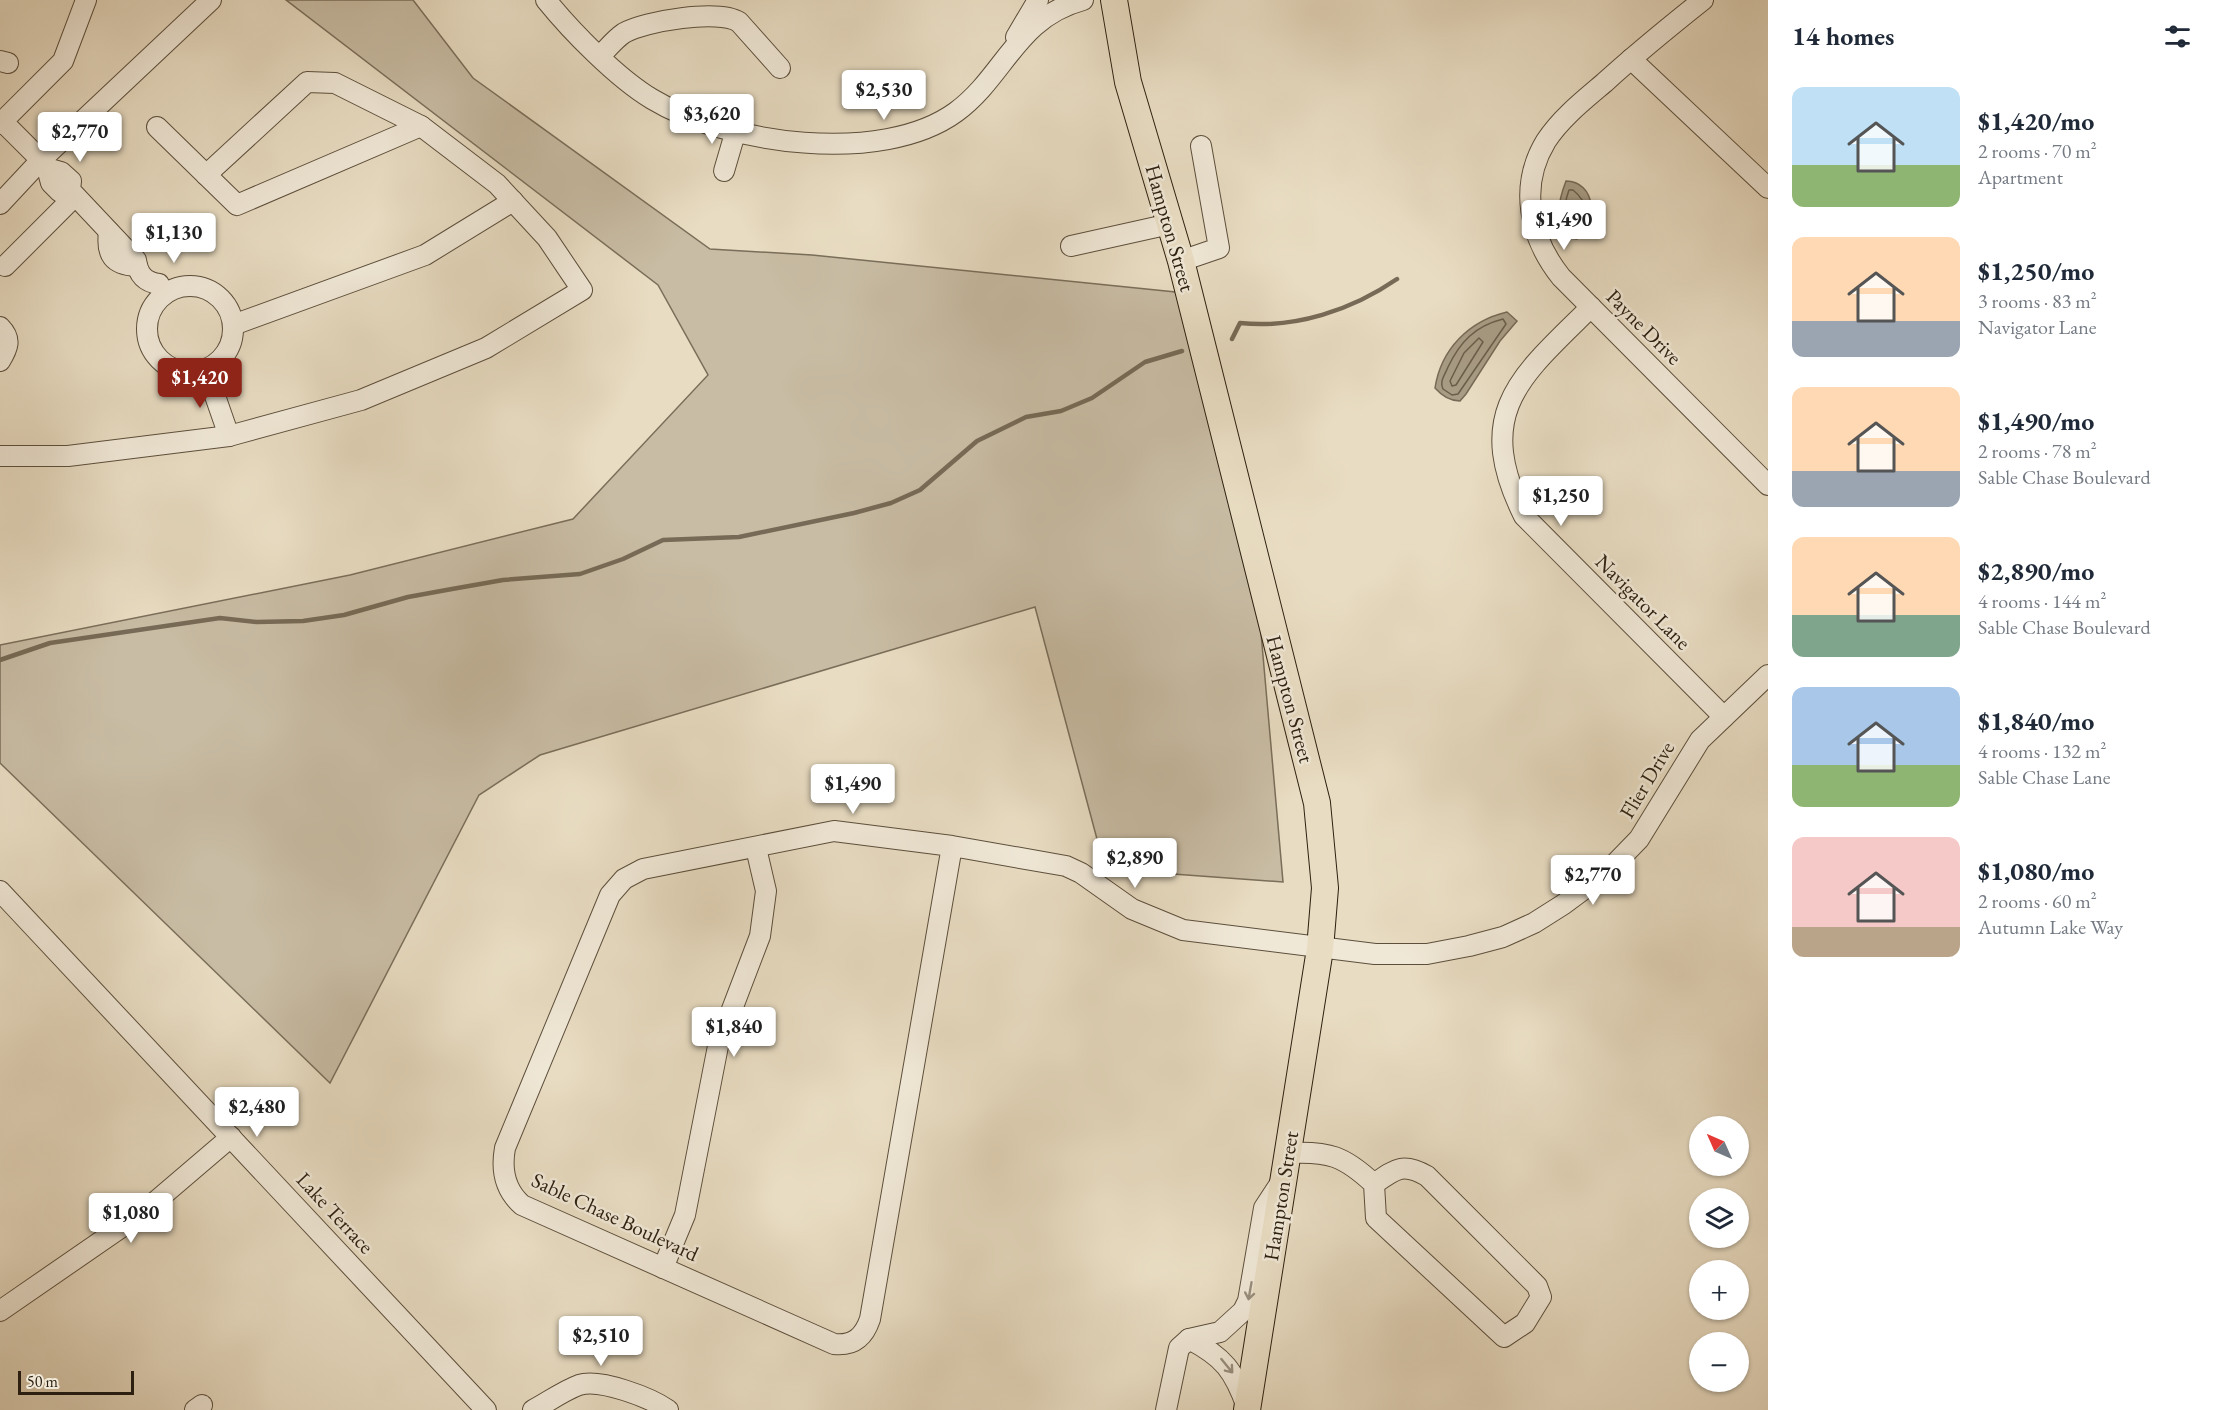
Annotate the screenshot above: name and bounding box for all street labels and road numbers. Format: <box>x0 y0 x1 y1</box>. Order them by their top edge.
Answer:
street label: Hampton Street <box>1139 161 1202 295</box>
street label: Payne Drive <box>1601 283 1688 370</box>
street label: Navigator Lane <box>1590 548 1697 655</box>
street label: Hampton Street <box>1260 632 1321 766</box>
street label: Flier Drive <box>1613 736 1680 823</box>
street label: Hampton Street <box>1257 1129 1304 1263</box>
street label: Lake Terrace <box>291 1166 380 1259</box>
street label: Sable Chase Boulevard <box>527 1166 703 1267</box>

